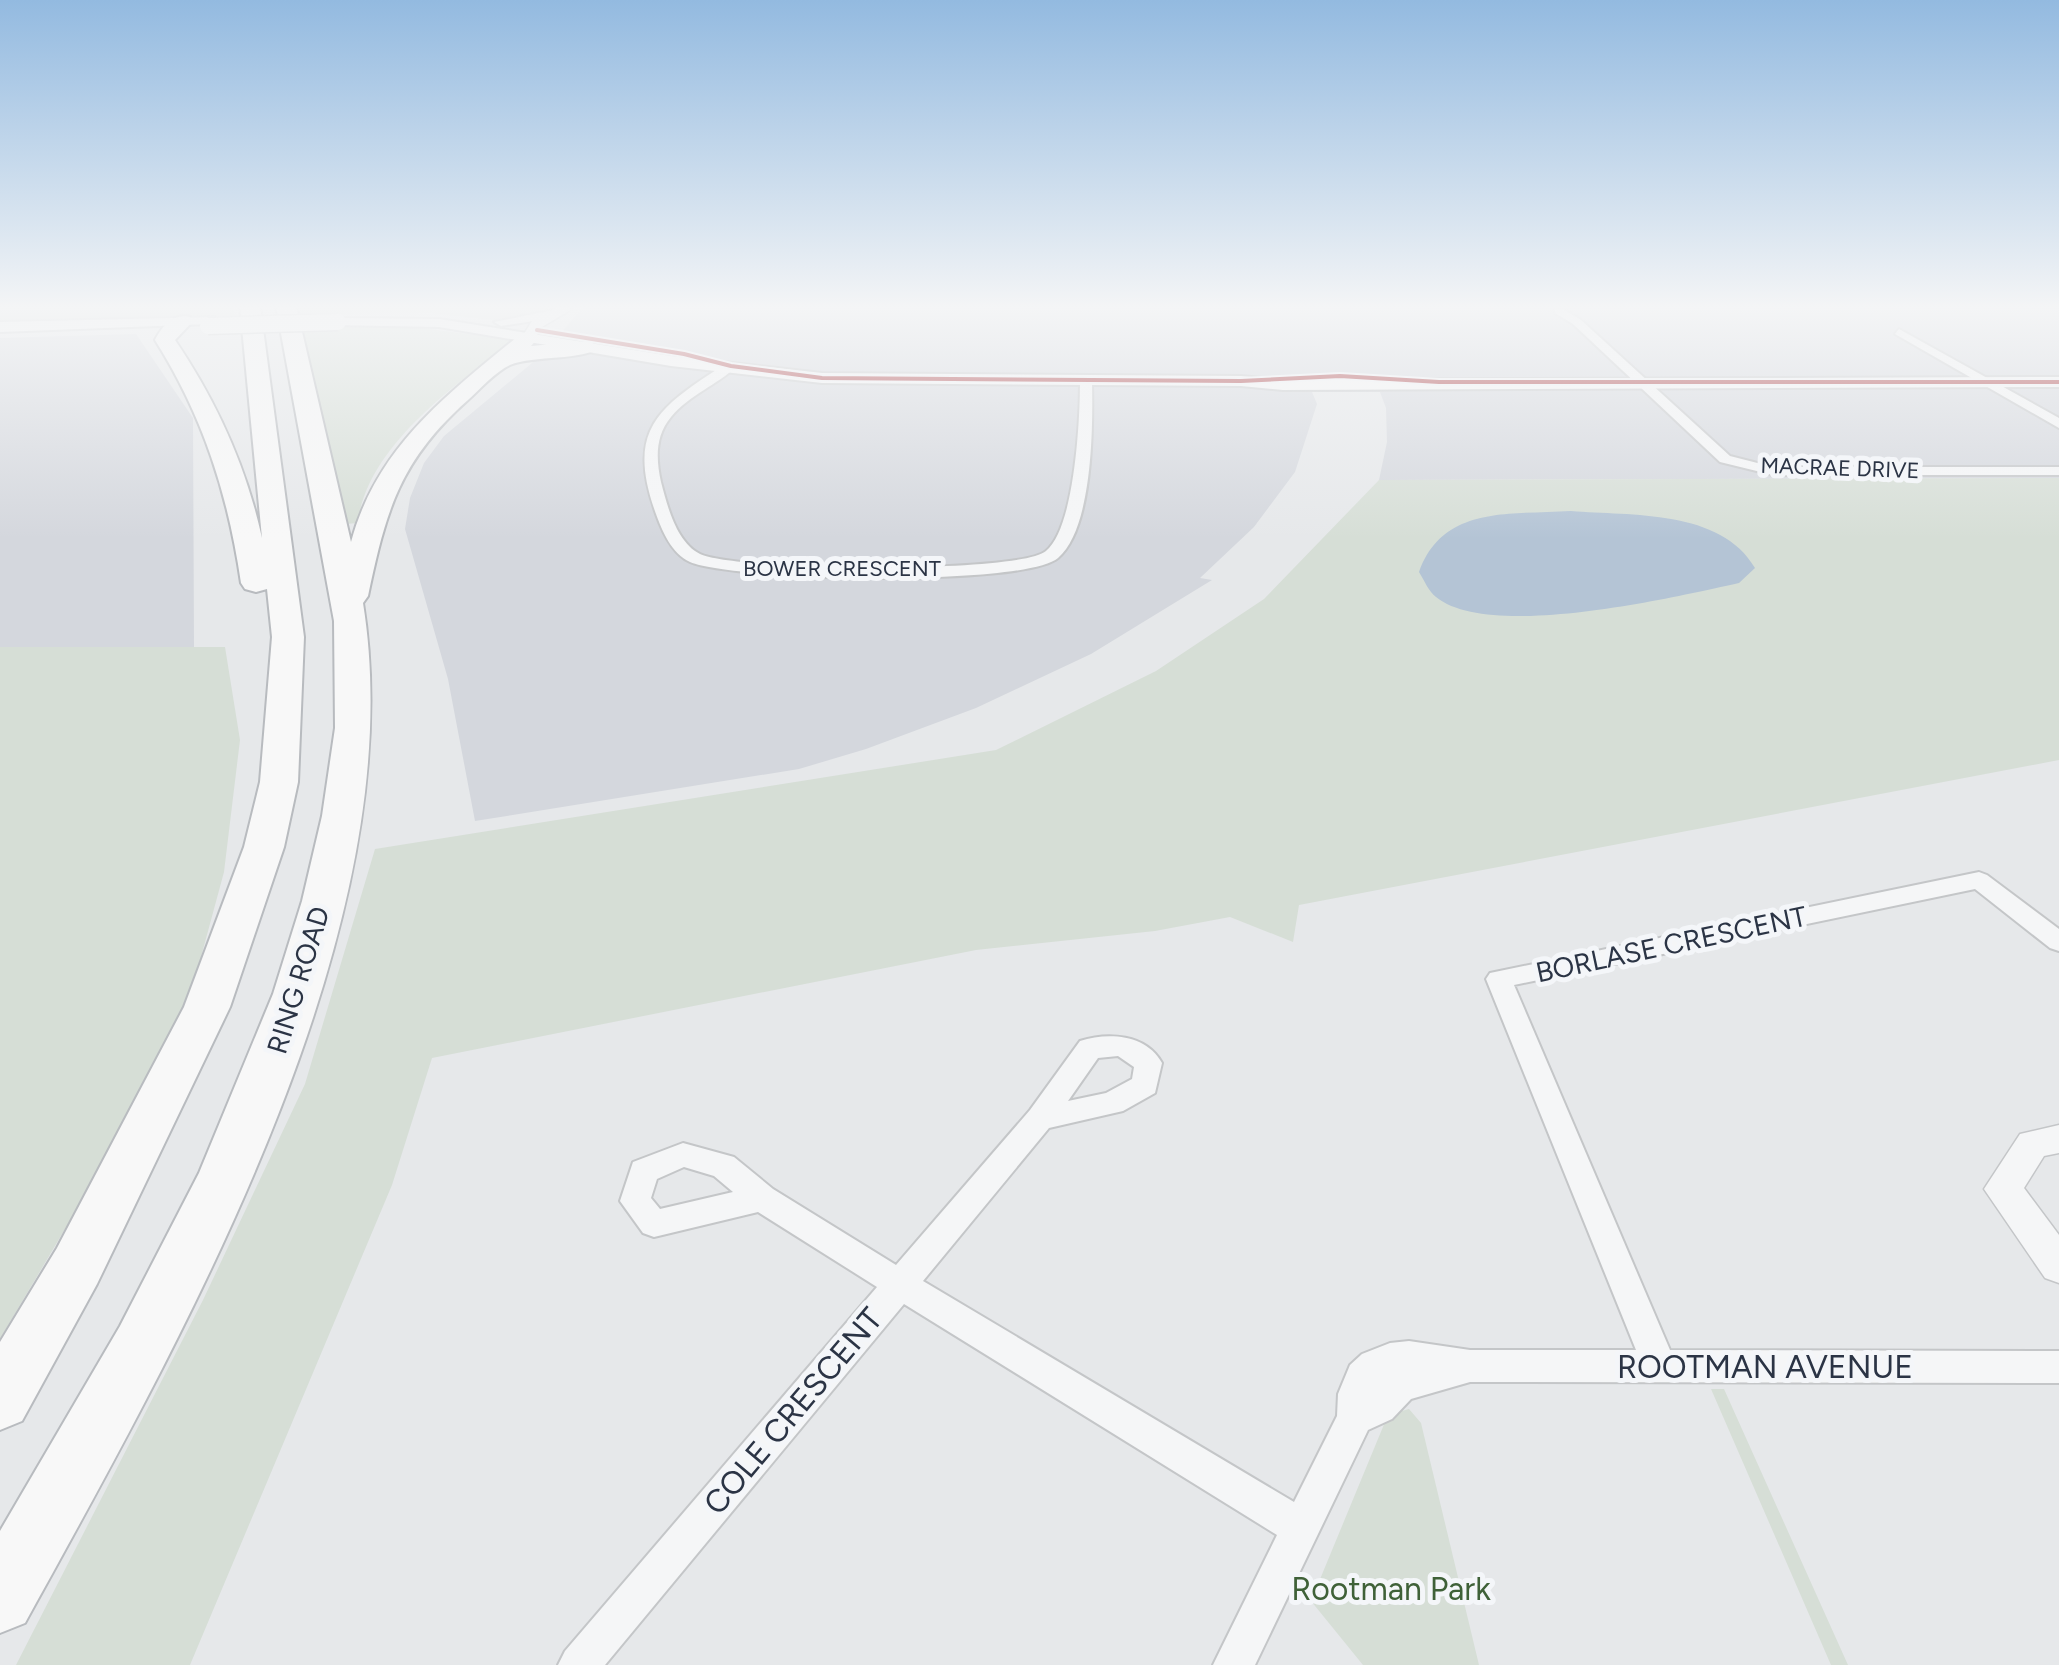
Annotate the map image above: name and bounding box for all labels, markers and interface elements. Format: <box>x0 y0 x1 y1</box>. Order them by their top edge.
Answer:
street label: MACRAE DRIVE <box>1760 452 1920 484</box>
street label: BOWER CRESCENT <box>743 555 941 582</box>
street label: BORLASE CRESCENT <box>1533 899 1810 989</box>
street label: RING ROAD <box>259 902 337 1058</box>
street label: COLE CRESCENT <box>696 1300 891 1522</box>
street label: ROOTMAN AVENUE <box>1617 1348 1913 1386</box>
park label: Rootman Park <box>1291 1570 1491 1608</box>

